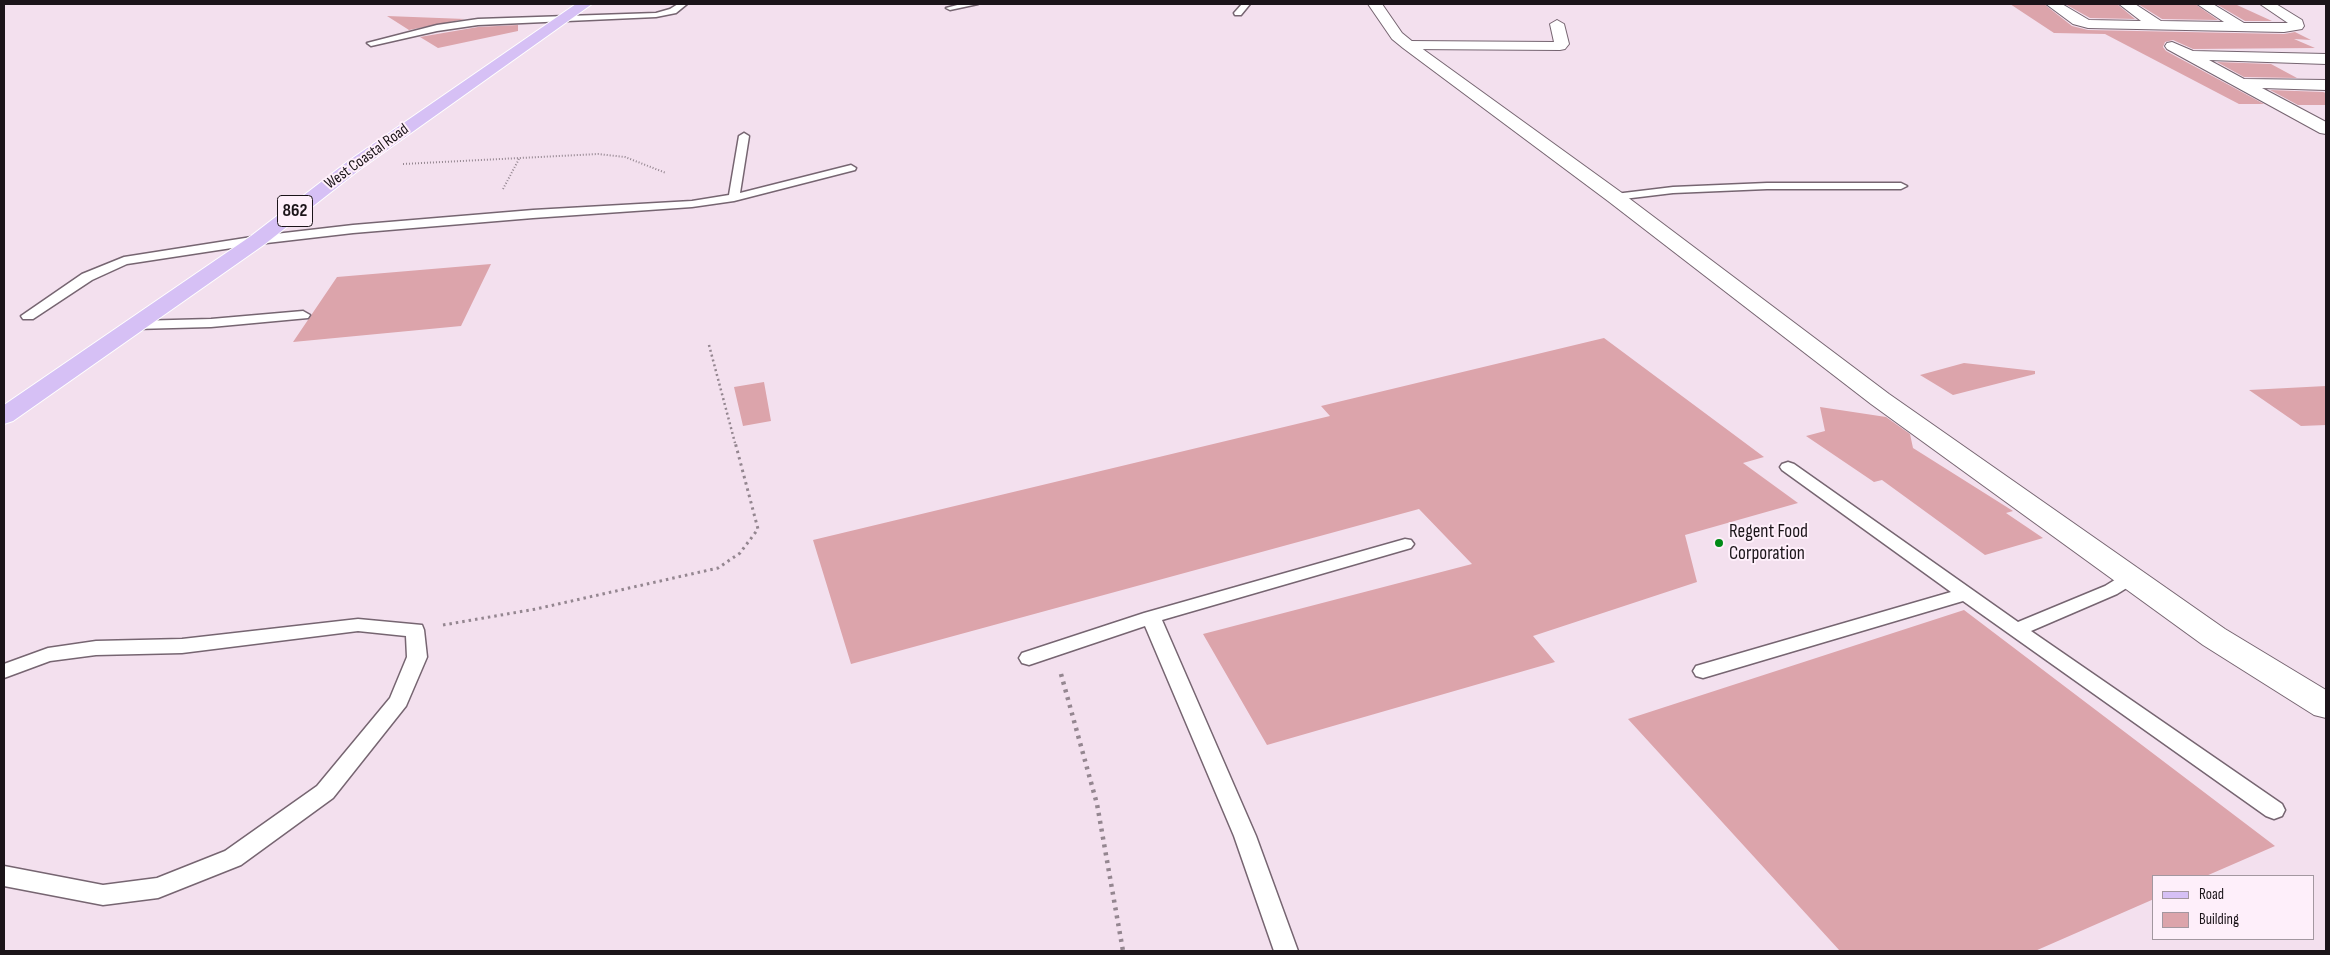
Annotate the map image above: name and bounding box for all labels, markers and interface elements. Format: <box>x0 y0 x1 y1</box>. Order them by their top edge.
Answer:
street label: West Coastal Road <box>321 120 413 194</box>
road number: 862 <box>278 196 312 227</box>
place label: Regent Food Corporation <box>1729 521 1808 565</box>
marker: Regent Food Corporation <box>1713 537 1725 549</box>
legend <box>2152 875 2315 940</box>
text: Road <box>2199 885 2224 904</box>
text: Building <box>2199 910 2239 929</box>

